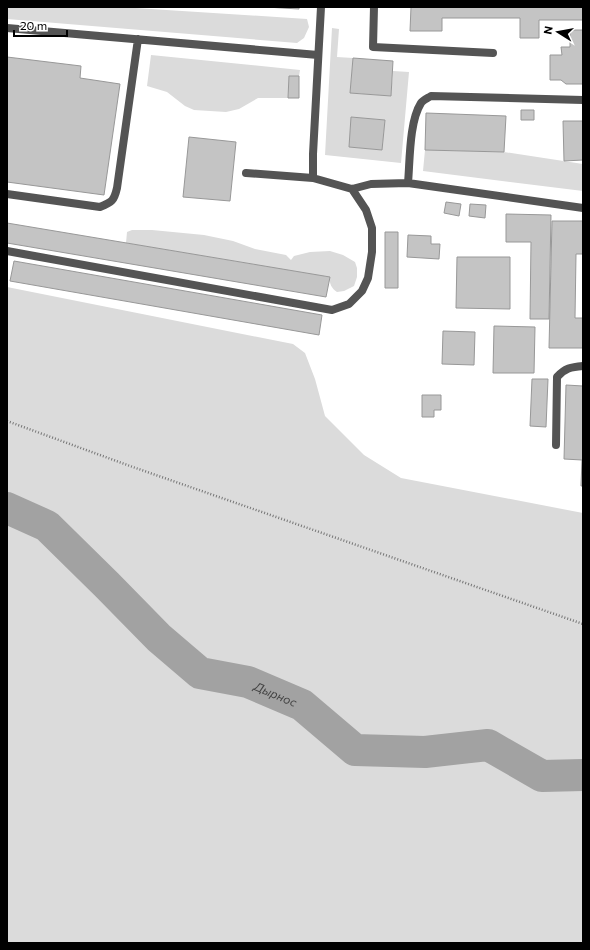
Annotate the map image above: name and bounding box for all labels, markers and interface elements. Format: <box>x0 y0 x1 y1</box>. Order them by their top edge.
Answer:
scale bar <box>14 12 67 38</box>
north arrow <box>538 12 578 52</box>
text: 20 m <box>20 18 47 32</box>
text: N <box>541 25 555 35</box>
water label: Дырнос <box>251 678 299 709</box>

